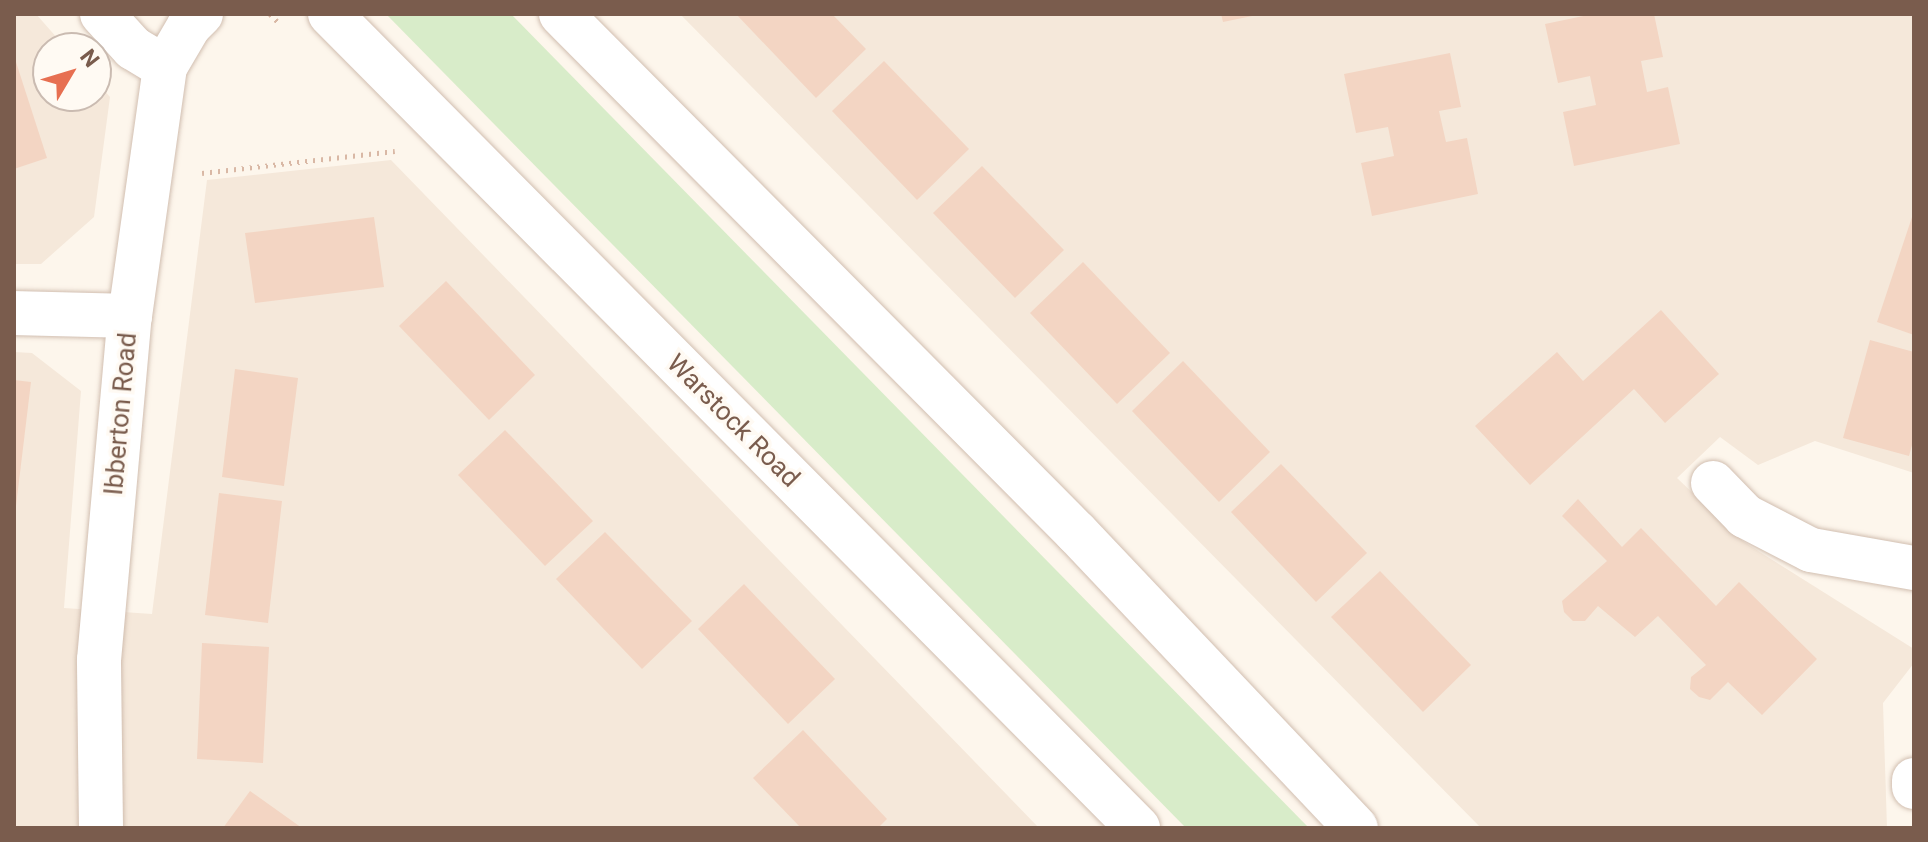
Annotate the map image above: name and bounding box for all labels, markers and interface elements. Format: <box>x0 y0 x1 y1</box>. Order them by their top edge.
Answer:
north arrow <box>32 32 112 112</box>
text: N <box>75 44 104 72</box>
street label: Ibberton Road <box>98 331 144 497</box>
street label: Warstock Road <box>660 348 806 494</box>

